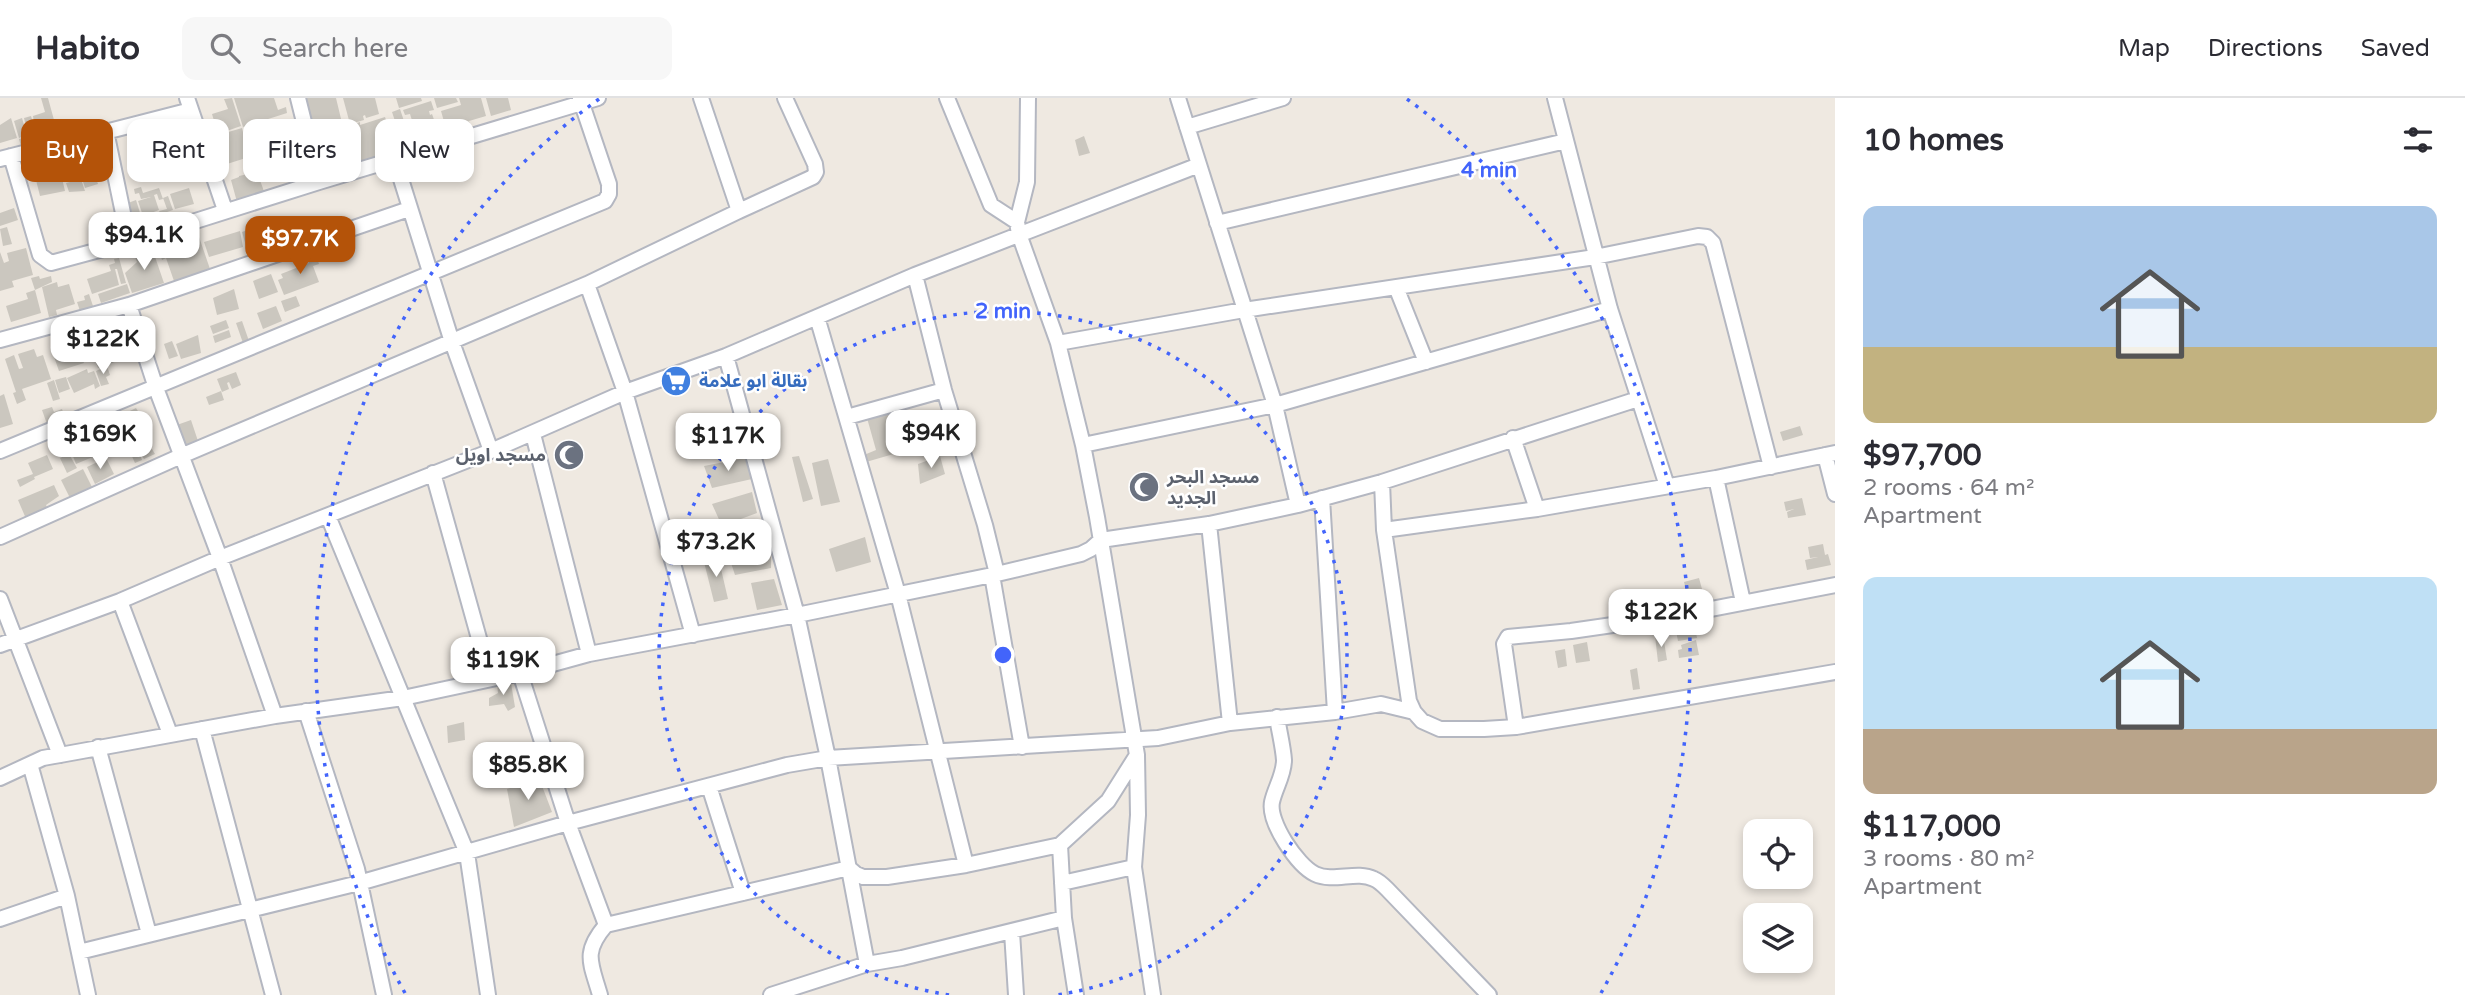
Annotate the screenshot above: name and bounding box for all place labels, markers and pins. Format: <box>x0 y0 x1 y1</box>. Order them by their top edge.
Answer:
pin: $94.1K <box>87 212 201 272</box>
pin: $97.7K <box>243 216 357 276</box>
pin: $122K <box>54 316 152 376</box>
supermarket icon: بقالة ابو علامة <box>659 364 693 398</box>
place label: بقالة ابو علامة <box>699 370 808 392</box>
pin: $94K <box>890 410 972 470</box>
pin: $169K <box>51 412 149 471</box>
pin: $117K <box>679 414 777 473</box>
mosque icon: مسجد اويل <box>552 438 586 472</box>
place label: مسجد اويل <box>456 444 546 466</box>
place label: مسجد البحر الجديد <box>1166 466 1260 509</box>
mosque icon: مسجد البحر الجديد <box>1127 470 1161 504</box>
pin: $73.2K <box>659 519 773 579</box>
pin: $122K <box>1612 589 1710 649</box>
pin: $119K <box>454 638 552 697</box>
centre of rings <box>991 643 1015 667</box>
pin: $85.8K <box>471 742 585 802</box>

